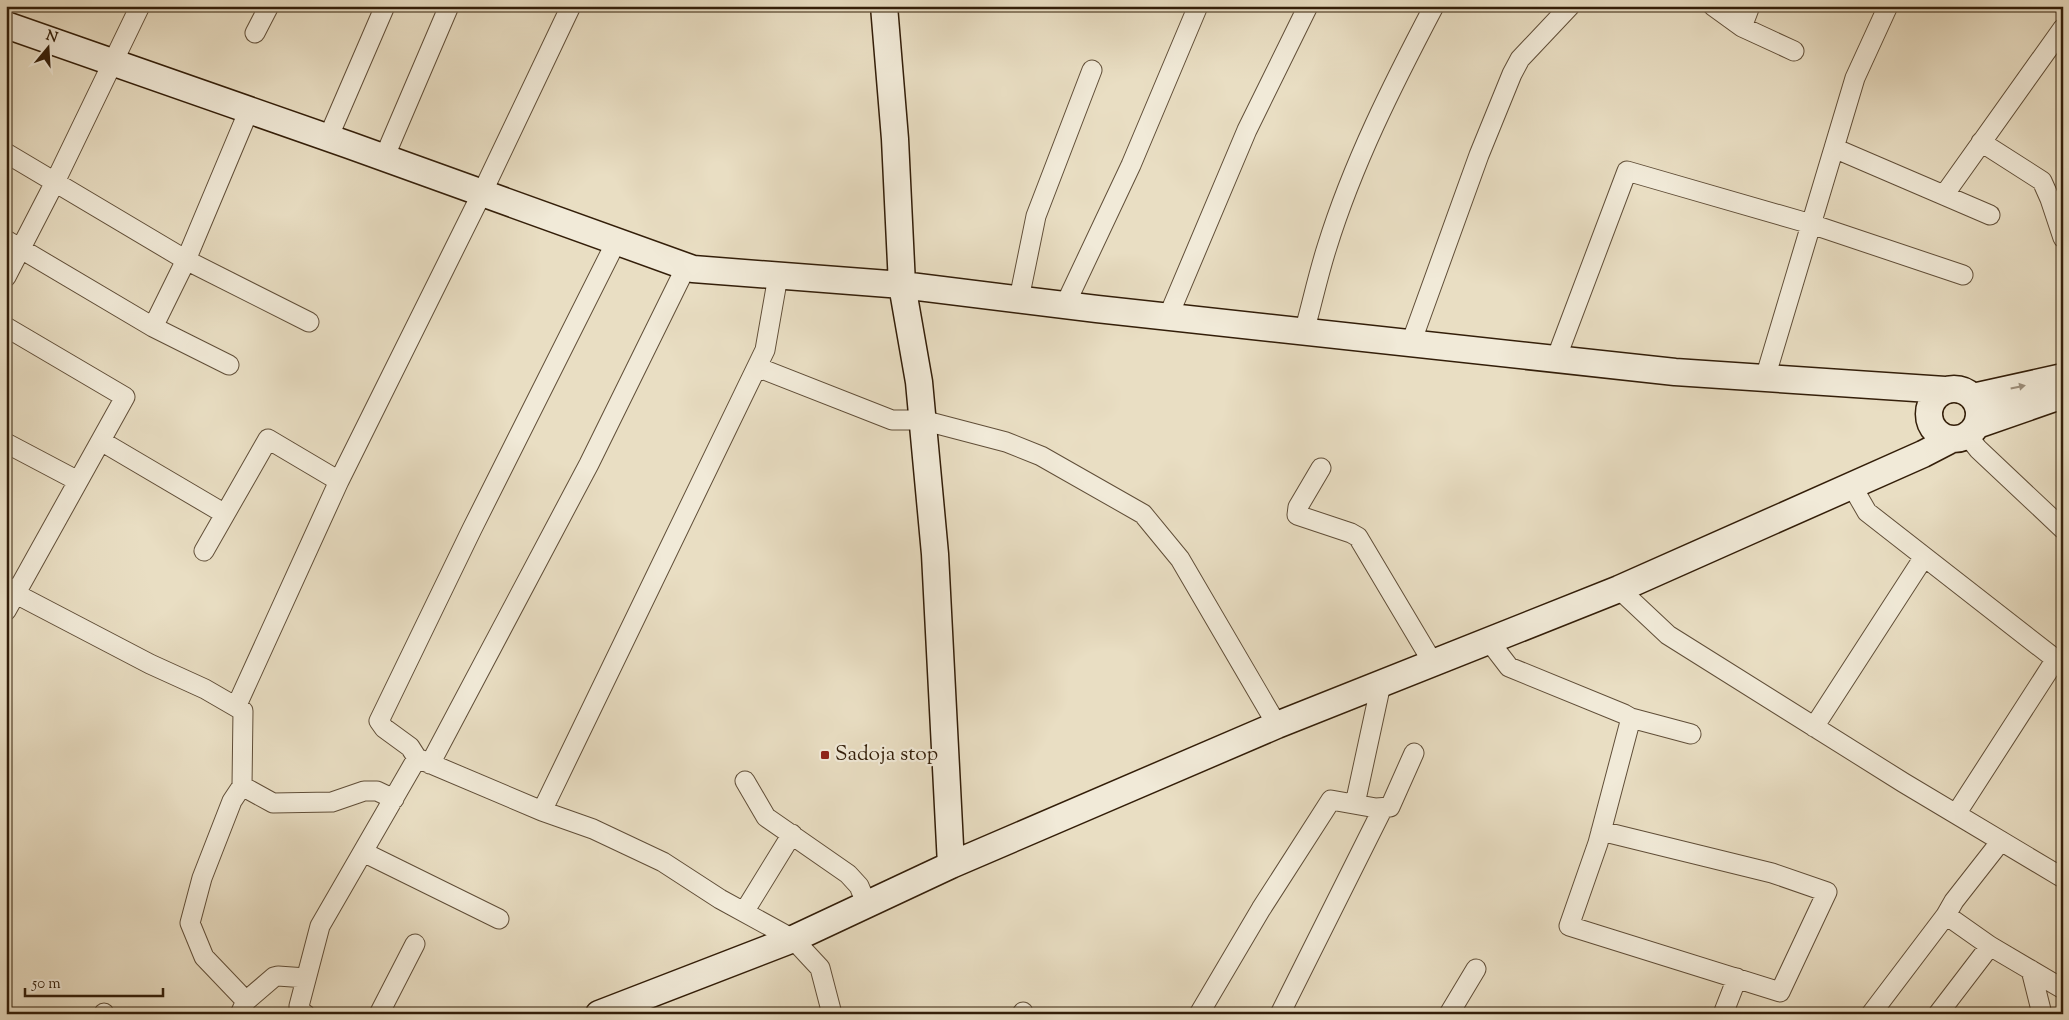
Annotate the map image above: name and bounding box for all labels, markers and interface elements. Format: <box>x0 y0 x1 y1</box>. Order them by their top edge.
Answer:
north arrow <box>22 22 72 72</box>
text: N <box>43 26 60 49</box>
one-way arrow <box>2010 383 2025 391</box>
place label: Sadoja stop <box>835 740 938 770</box>
marker: Sadoja stop <box>819 749 831 761</box>
scale bar <box>25 965 162 997</box>
text: 50 m <box>31 974 61 995</box>

